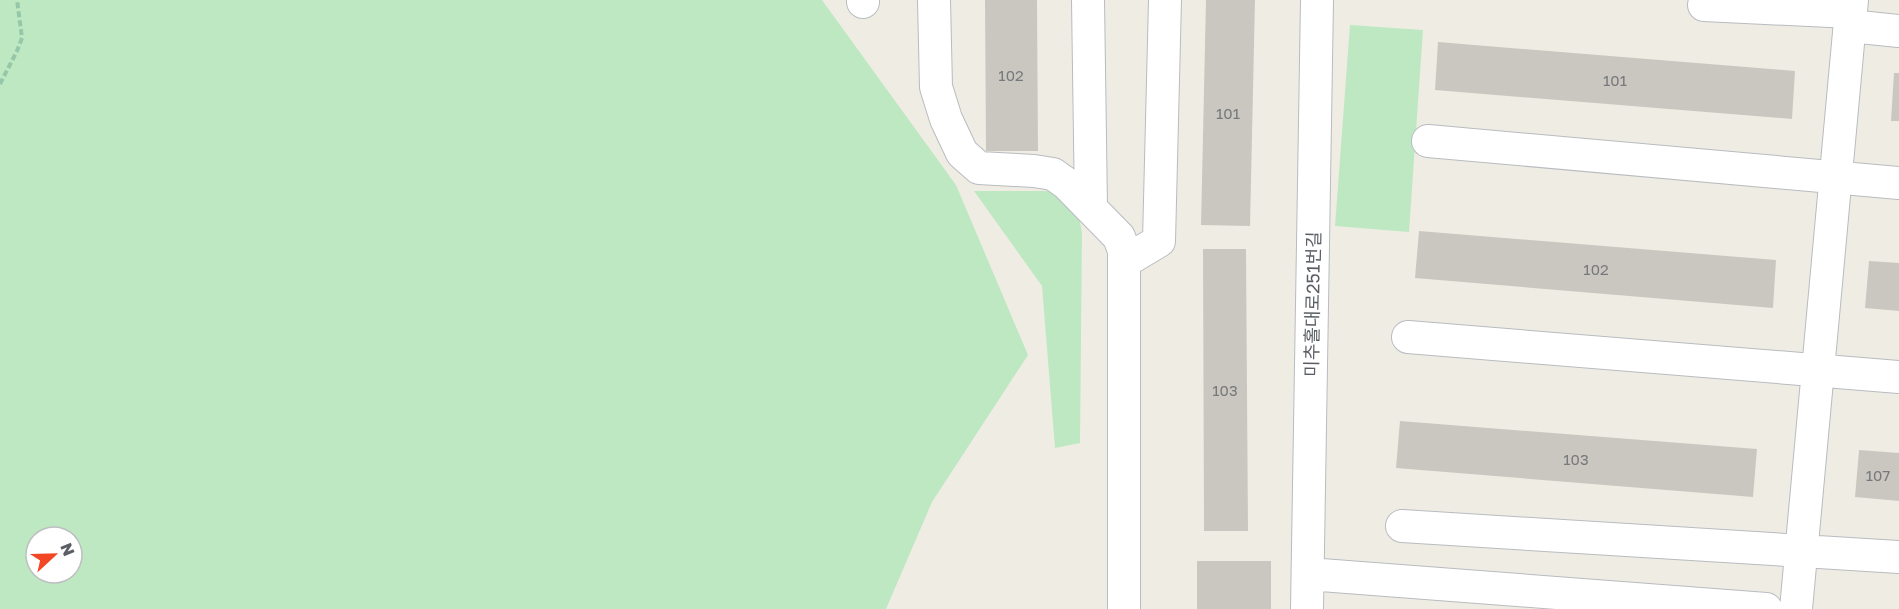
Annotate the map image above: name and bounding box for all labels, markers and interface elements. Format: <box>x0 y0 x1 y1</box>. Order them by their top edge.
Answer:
house number: 102 <box>998 66 1024 84</box>
house number: 101 <box>1603 71 1627 89</box>
house number: 101 <box>1216 104 1240 122</box>
street label: 미추홀대로251번길 <box>1300 231 1324 377</box>
house number: 102 <box>1583 260 1609 278</box>
house number: 103 <box>1212 381 1238 399</box>
house number: 103 <box>1563 450 1589 468</box>
house number: 107 <box>1866 466 1890 484</box>
north arrow <box>24 525 84 585</box>
text: N <box>56 540 79 559</box>

